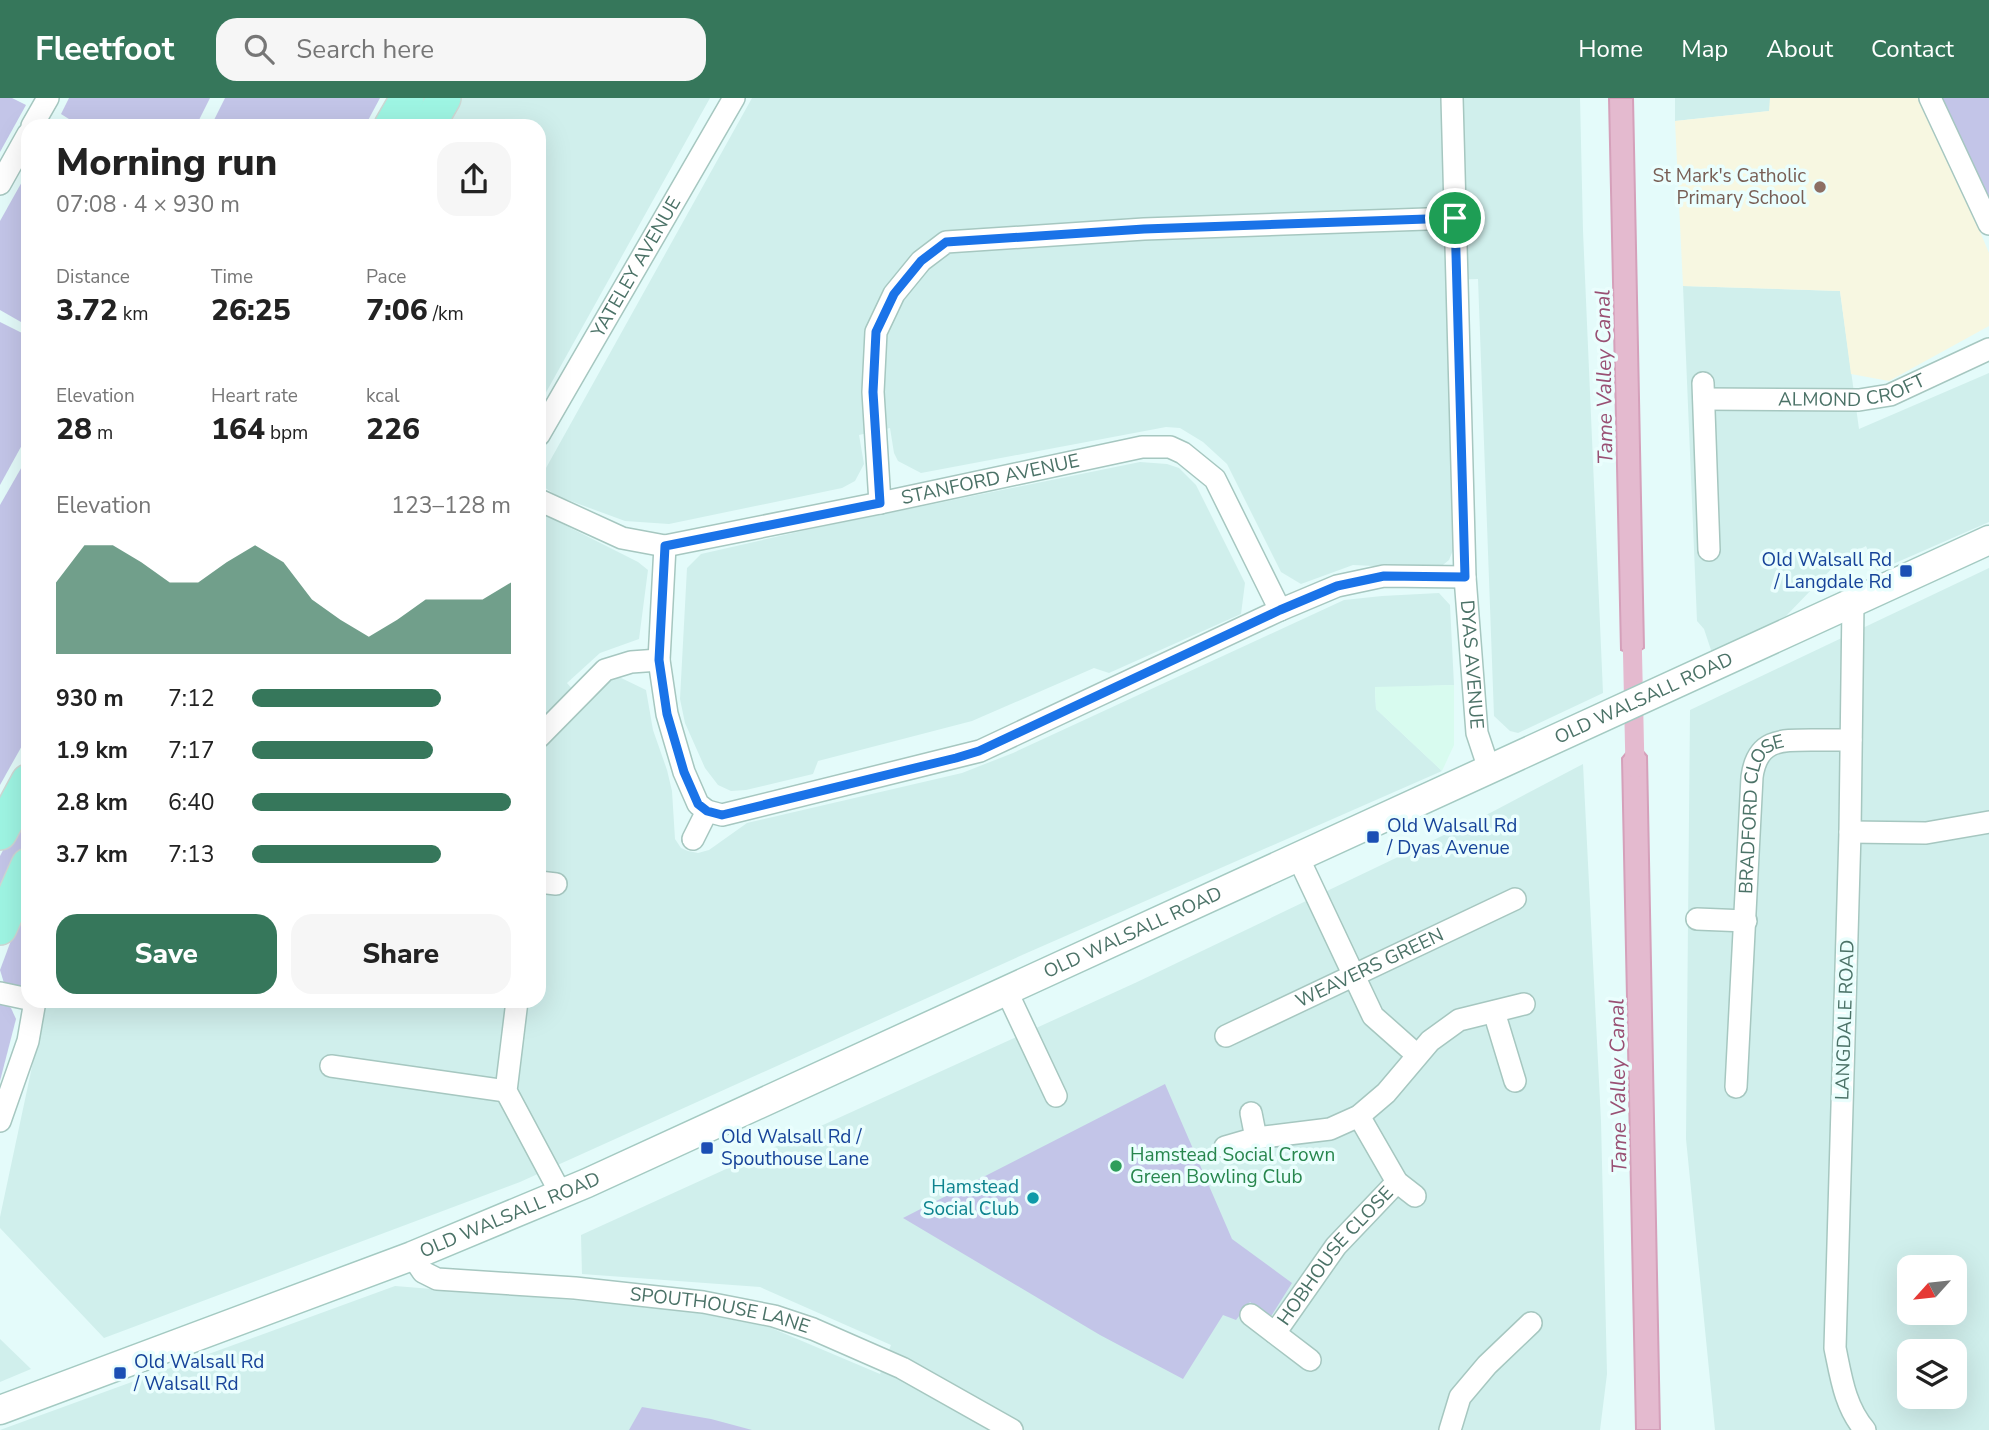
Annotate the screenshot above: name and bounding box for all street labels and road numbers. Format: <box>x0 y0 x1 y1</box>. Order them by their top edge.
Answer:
street label: YATELEY AVENUE <box>585 192 687 343</box>
street label: ALMOND CROFT <box>1778 367 1930 413</box>
street label: STANFORD AVENUE <box>899 448 1082 511</box>
street label: DYAS AVENUE <box>1454 599 1490 730</box>
street label: OLD WALSALL ROAD <box>1550 646 1737 751</box>
street label: BRADFORD CLOSE <box>1733 728 1787 895</box>
street label: OLD WALSALL ROAD <box>1039 880 1226 985</box>
street label: WEAVERS GREEN <box>1291 922 1448 1014</box>
street label: LANGDALE ROAD <box>1829 939 1861 1101</box>
street label: OLD WALSALL ROAD <box>416 1166 605 1264</box>
street label: HOBHOUSE CLOSE <box>1271 1181 1399 1331</box>
street label: SPOUTHOUSE LANE <box>628 1281 813 1340</box>

